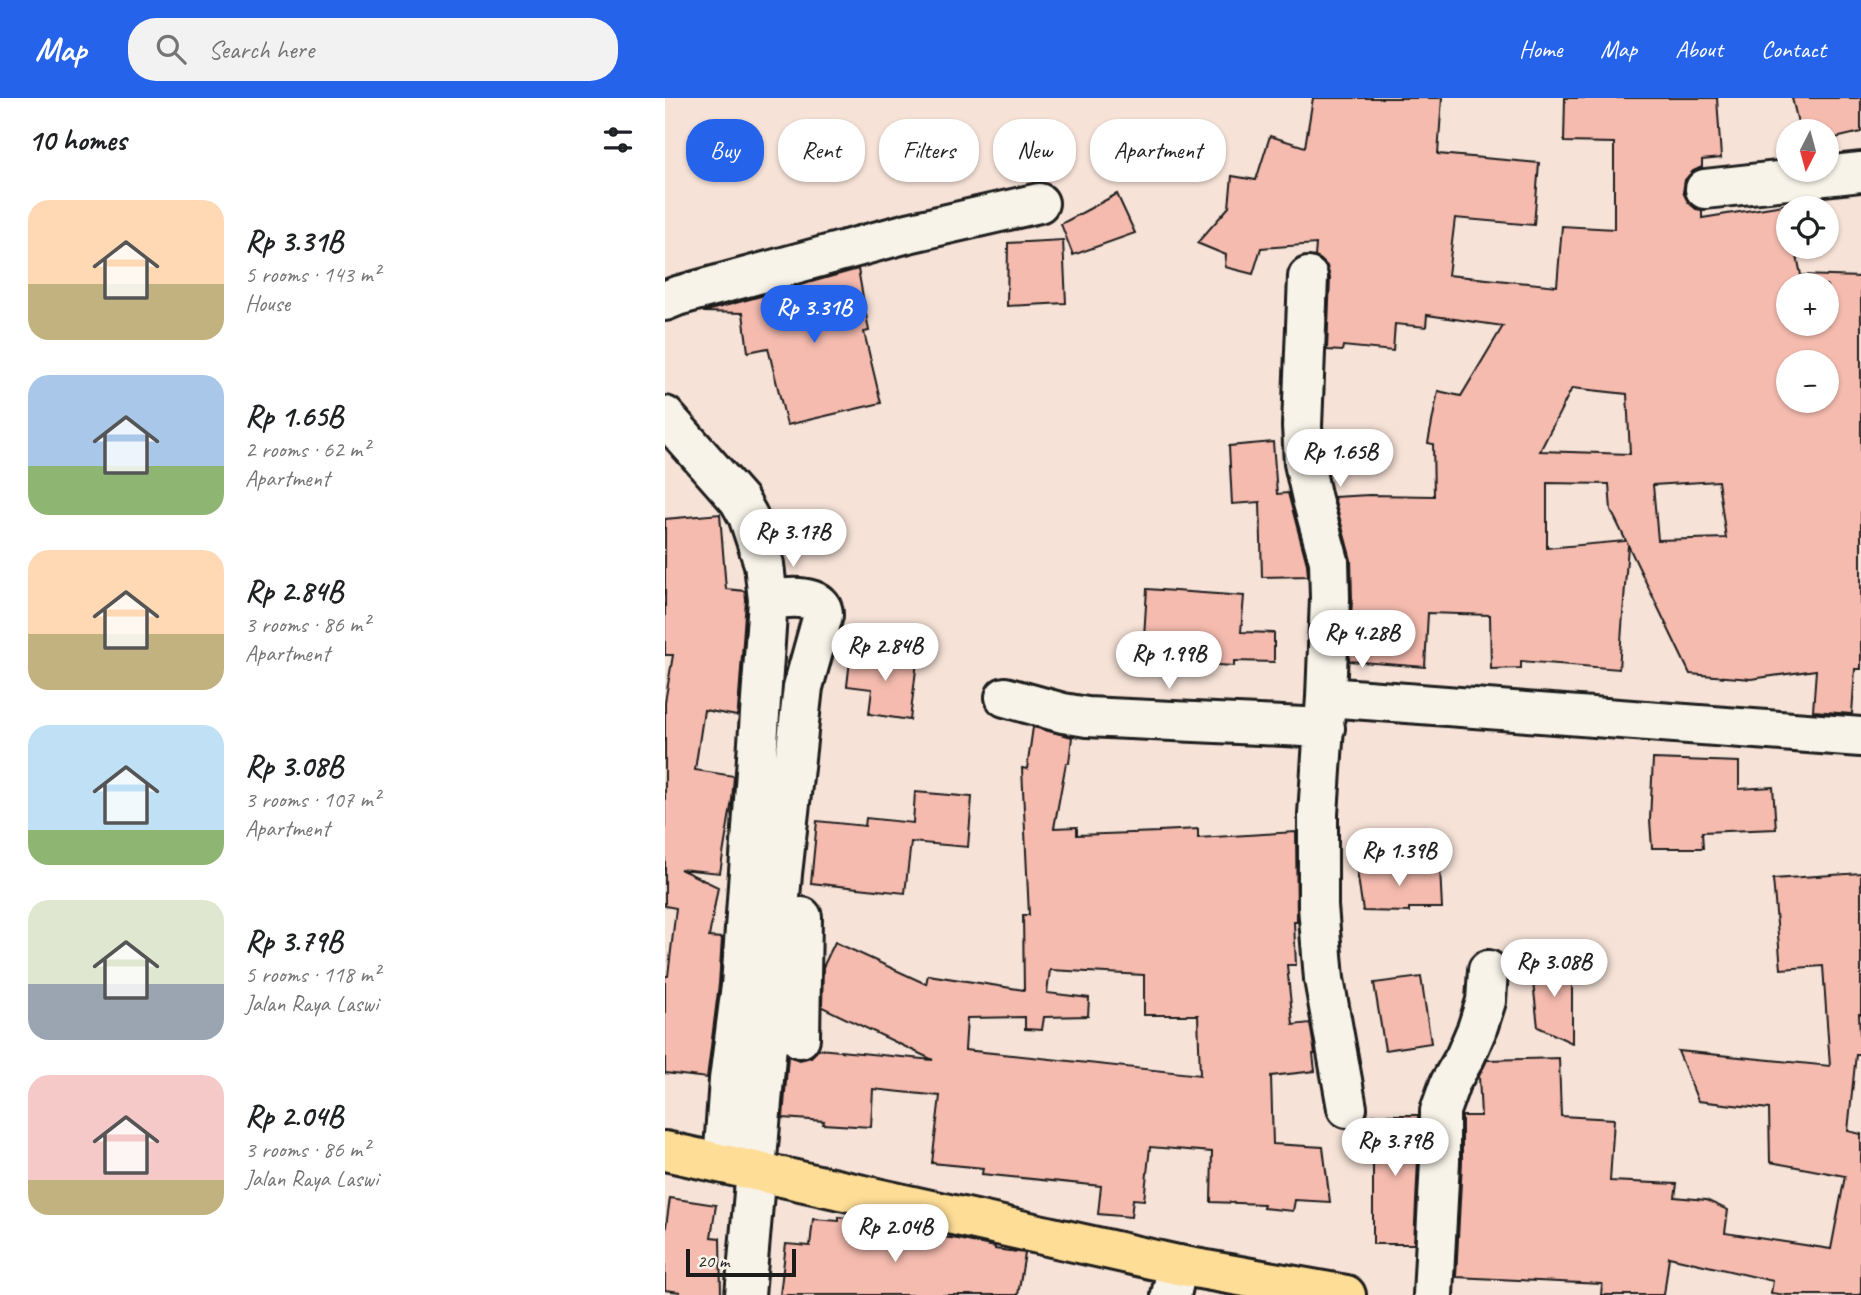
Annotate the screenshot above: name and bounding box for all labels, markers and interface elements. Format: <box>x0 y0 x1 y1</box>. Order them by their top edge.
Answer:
search box <box>128 18 618 81</box>
text: Map <box>35 28 86 70</box>
icon: search <box>152 30 190 68</box>
text: Search here <box>208 33 314 66</box>
text: Home <box>1519 34 1562 64</box>
text: Map <box>1600 34 1637 64</box>
text: About <box>1675 34 1723 64</box>
text: Contact <box>1761 34 1826 64</box>
chip: Buy <box>686 119 764 182</box>
chip: Rent <box>778 119 865 182</box>
chip: Filters <box>879 119 979 182</box>
chip: New <box>993 119 1076 182</box>
chip: Apartment <box>1090 119 1226 182</box>
north arrow <box>1776 119 1839 182</box>
map controls <box>1776 119 1839 413</box>
text: 10 homes <box>28 121 126 159</box>
icon: filters <box>599 121 637 159</box>
button: locate <box>1776 196 1839 259</box>
text: Rp 3.31B <box>245 222 343 260</box>
icon: home <box>84 228 168 312</box>
text: 5 rooms · 143 m² <box>245 260 380 289</box>
button: + <box>1776 273 1839 336</box>
pin: Rp 3.31B <box>742 286 886 345</box>
text: House <box>245 289 290 318</box>
text: Rp 3.31B <box>777 293 851 322</box>
button: − <box>1776 350 1839 413</box>
text: Rp 1.65B <box>245 397 343 435</box>
icon: home <box>84 403 168 487</box>
pin: Rp 1.65B <box>1268 430 1412 489</box>
text: 2 rooms · 62 m² <box>245 435 369 464</box>
text: Rp 1.65B <box>1303 437 1377 466</box>
text: Apartment <box>245 464 330 493</box>
pin: Rp 3.17B <box>721 510 865 569</box>
text: Rp 3.17B <box>756 517 830 546</box>
text: Rp 2.84B <box>245 572 343 610</box>
icon: home <box>84 578 168 662</box>
text: 3 rooms · 86 m² <box>245 610 369 639</box>
pin: Rp 4.28B <box>1290 610 1434 670</box>
text: Rp 4.28B <box>1325 618 1399 647</box>
pin: Rp 2.84B <box>813 624 957 683</box>
text: Rp 2.84B <box>848 631 922 660</box>
pin: Rp 1.99B <box>1097 632 1241 691</box>
text: Apartment <box>245 639 330 668</box>
text: Rp 1.99B <box>1132 639 1206 668</box>
text: Rp 3.08B <box>245 747 343 785</box>
icon: home <box>84 753 168 837</box>
text: 3 rooms · 107 m² <box>245 785 380 814</box>
text: Apartment <box>245 814 330 843</box>
pin: Rp 1.39B <box>1327 828 1471 888</box>
text: Rp 1.39B <box>1362 836 1436 865</box>
text: Rp 3.79B <box>245 922 342 960</box>
icon: home <box>84 928 168 1012</box>
pin: Rp 3.08B <box>1482 940 1626 999</box>
text: Rp 3.08B <box>1517 947 1591 976</box>
text: 5 rooms · 118 m² <box>245 960 380 989</box>
text: Jalan Raya Laswi <box>245 989 378 1018</box>
text: Rp 2.04B <box>245 1097 343 1135</box>
icon: home <box>84 1103 168 1187</box>
pin: Rp 3.79B <box>1323 1118 1467 1178</box>
text: Rp 3.79B <box>1358 1126 1432 1155</box>
text: 3 rooms · 86 m² <box>245 1135 369 1164</box>
text: Jalan Raya Laswi <box>245 1164 378 1193</box>
pin: Rp 2.04B <box>823 1204 967 1264</box>
text: Rp 2.04B <box>858 1212 932 1241</box>
scale bar <box>686 1246 796 1278</box>
text: 20 m <box>697 1249 729 1273</box>

